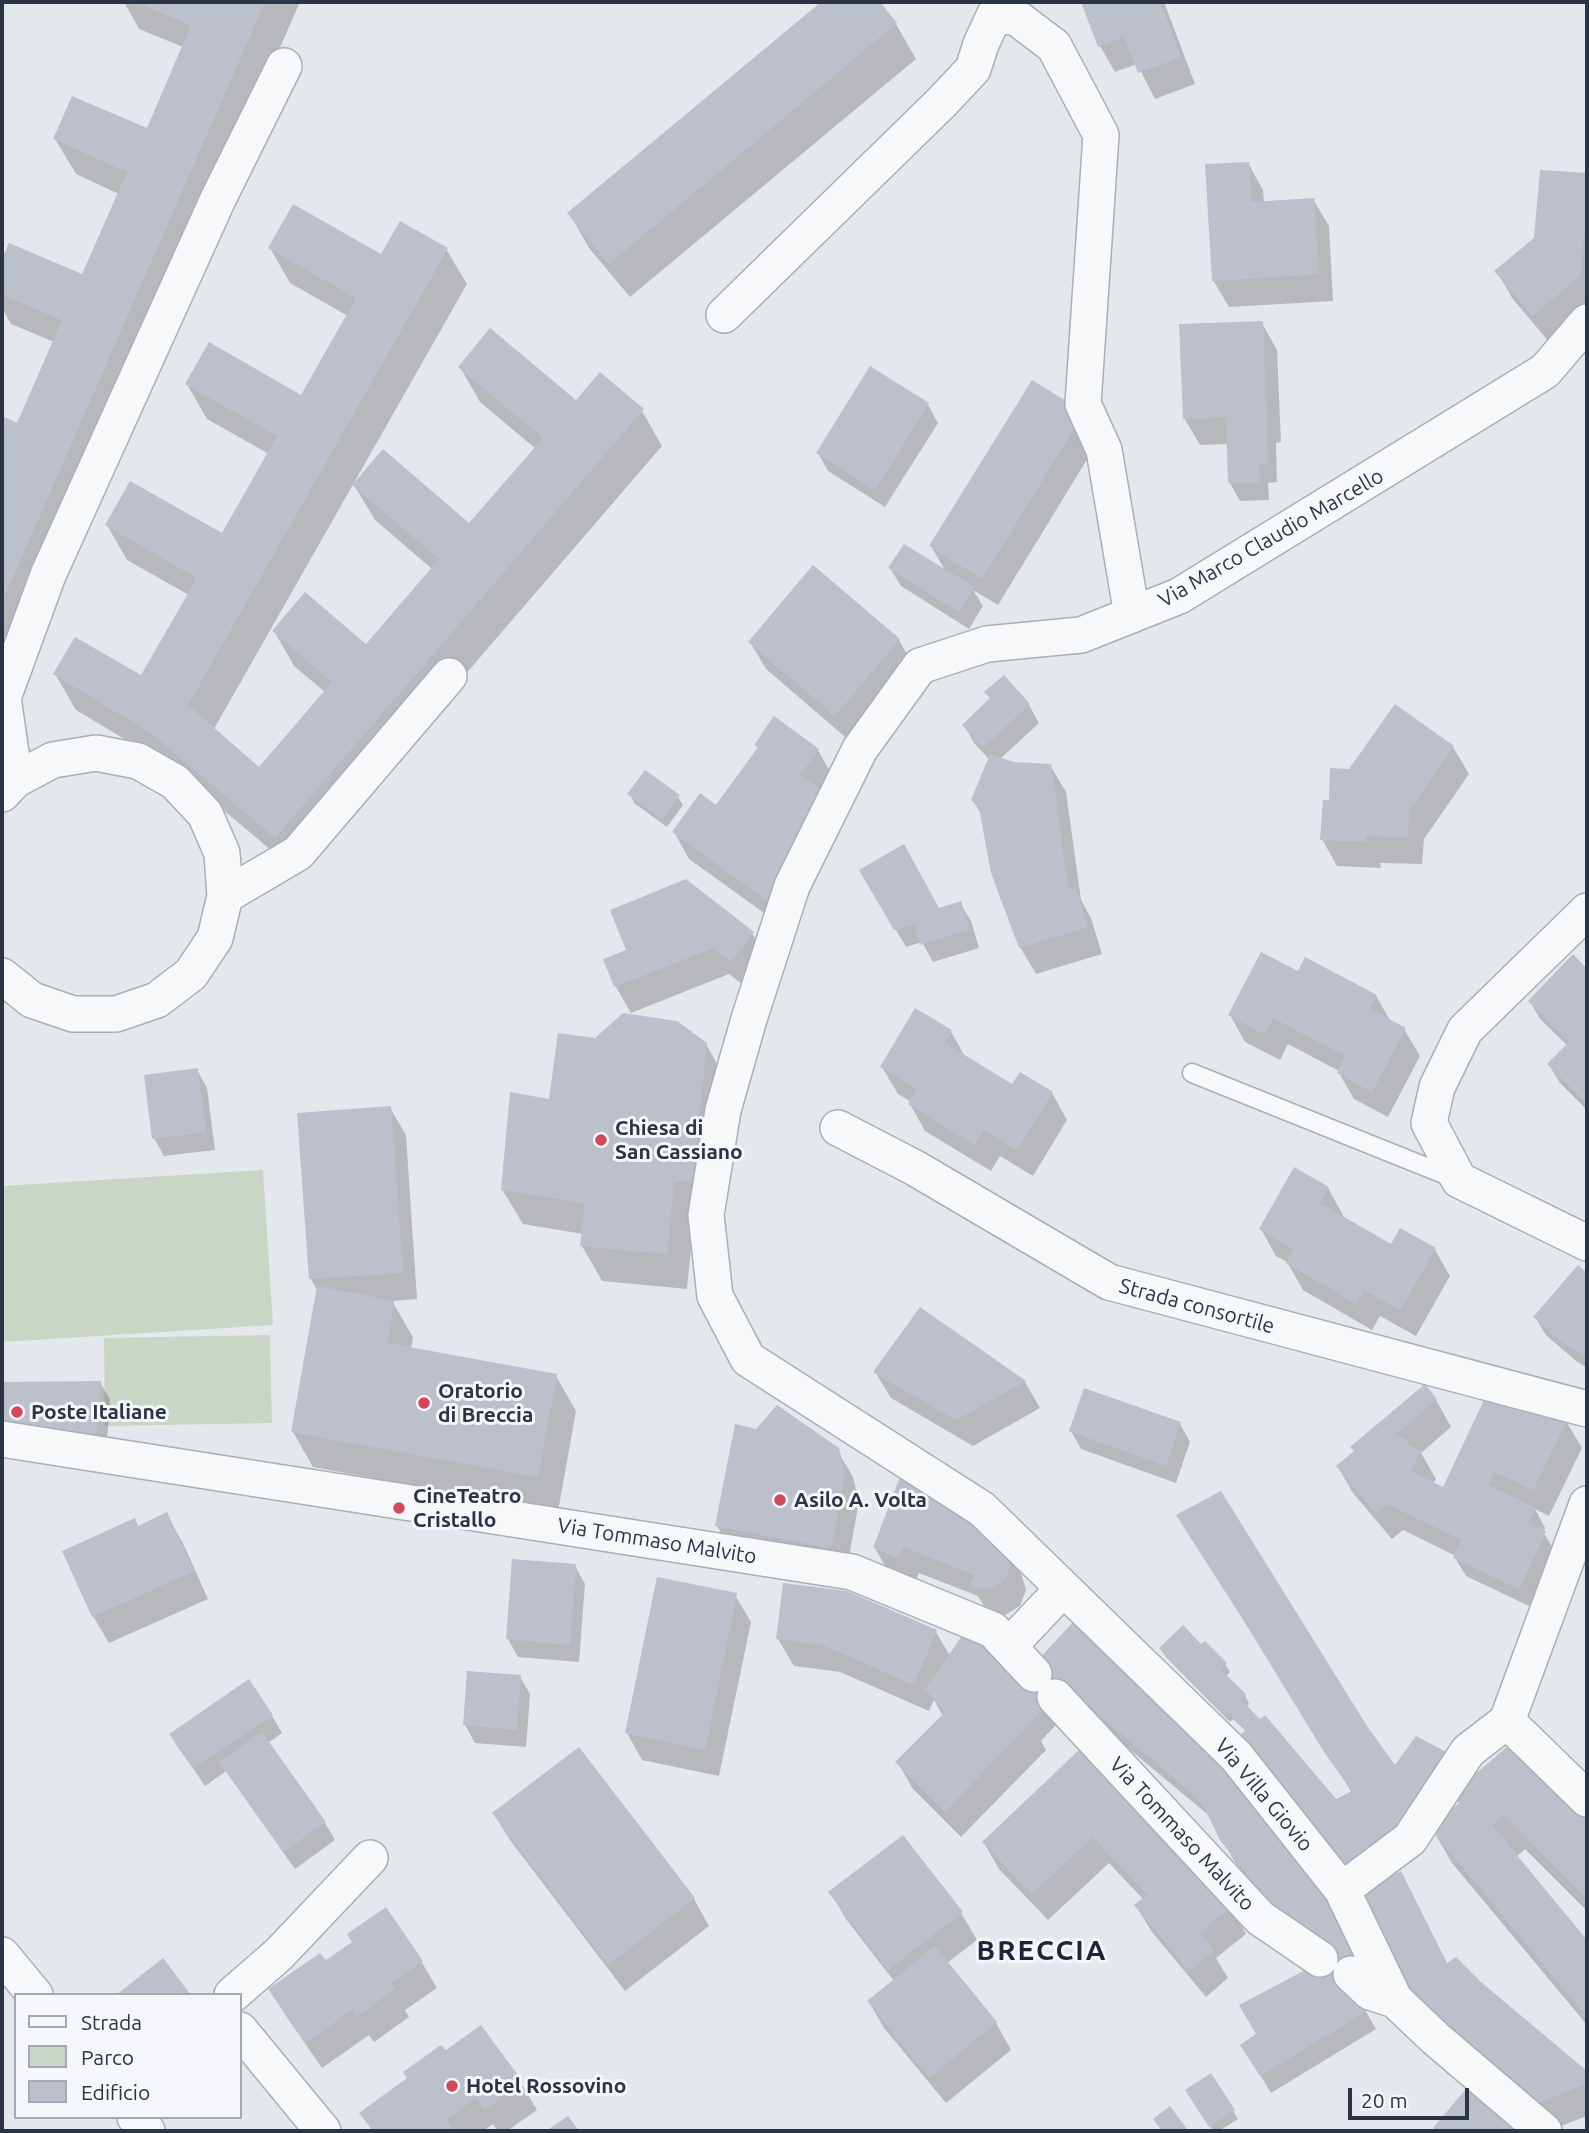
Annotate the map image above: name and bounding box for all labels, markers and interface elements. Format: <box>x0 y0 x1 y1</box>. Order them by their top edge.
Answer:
street label: Via Marco Claudio Marcello <box>1154 463 1388 613</box>
place label: Chiesa di San Cassiano <box>615 1115 743 1165</box>
marker: Chiesa di San Cassiano <box>593 1132 609 1148</box>
street label: Strada consortile <box>1117 1273 1277 1339</box>
place label: Oratorio di Breccia <box>438 1378 533 1428</box>
marker: Oratorio di Breccia <box>416 1395 432 1411</box>
place label: Poste Italiane <box>31 1399 167 1425</box>
marker: Poste Italiane <box>9 1404 25 1420</box>
place label: CineTeatro Cristallo <box>413 1483 521 1533</box>
place label: Asilo A. Volta <box>794 1487 927 1513</box>
marker: Asilo A. Volta <box>772 1492 788 1508</box>
marker: CineTeatro Cristallo <box>391 1500 407 1516</box>
street label: Via Tommaso Malvito <box>556 1513 758 1569</box>
street label: Via Villa Giovio <box>1210 1734 1318 1856</box>
street label: Via Tommaso Malvito <box>1104 1752 1260 1916</box>
district label: BRECCIA <box>977 1934 1107 1968</box>
legend <box>14 1993 242 2119</box>
text: Strada <box>81 2010 142 2034</box>
text: Parco <box>81 2045 134 2069</box>
place label: Hotel Rossovino <box>466 2073 626 2099</box>
scale bar <box>1351 2074 1472 2118</box>
marker: Hotel Rossovino <box>444 2078 460 2094</box>
text: Edificio <box>81 2080 150 2104</box>
text: 20 m <box>1361 2088 1408 2112</box>

